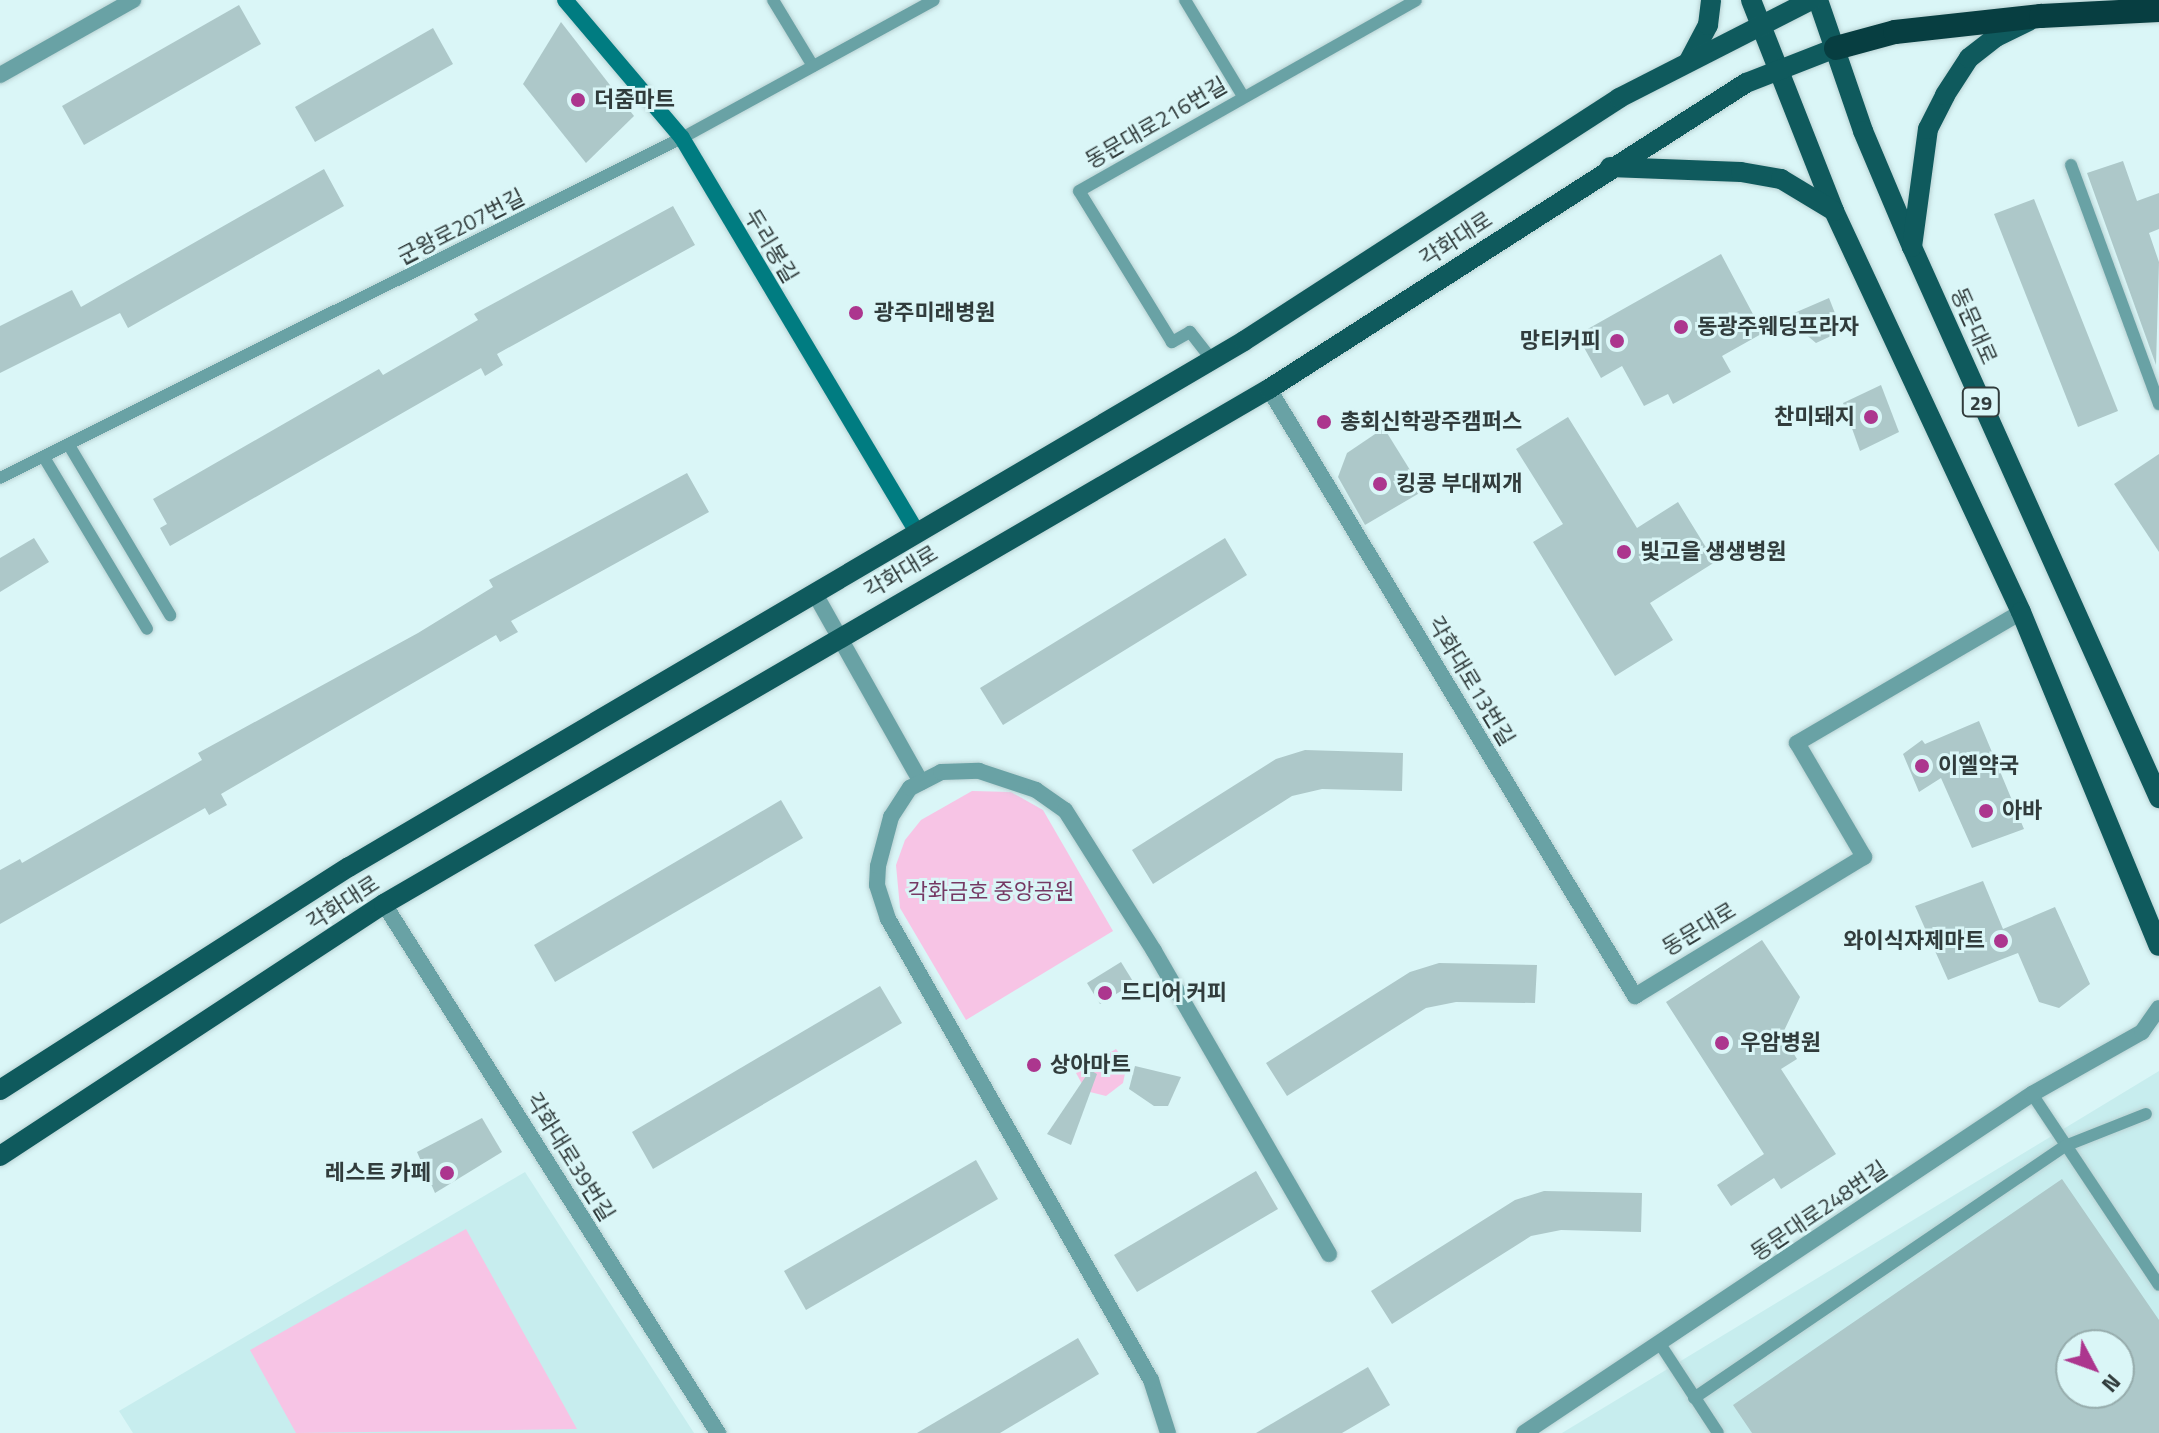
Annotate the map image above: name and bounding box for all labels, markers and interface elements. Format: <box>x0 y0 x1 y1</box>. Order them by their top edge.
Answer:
street label: 동문대로216번길 <box>1081 72 1231 174</box>
place label: 더줌마트 <box>594 87 675 113</box>
marker: 더줌마트 <box>569 91 587 109</box>
street label: 군왕로207번길 <box>393 184 529 270</box>
street label: 두리봉길 <box>739 205 803 287</box>
street label: 각화대로 <box>1415 206 1497 272</box>
street label: 동문대로 <box>1945 284 2003 368</box>
place label: 광주미래병원 <box>874 300 995 326</box>
marker: 광주미래병원 <box>845 302 867 324</box>
place label: 동광주웨딩프라자 <box>1697 314 1859 340</box>
marker: 동광주웨딩프라자 <box>1672 318 1690 336</box>
place label: 망티커피 <box>1520 328 1601 354</box>
marker: 망티커피 <box>1608 332 1626 350</box>
road number: 29 <box>1961 386 2001 418</box>
place label: 찬미돼지 <box>1774 404 1855 430</box>
marker: 찬미돼지 <box>1862 408 1880 426</box>
place label: 총회신학광주캠퍼스 <box>1340 409 1522 435</box>
marker: 총회신학광주캠퍼스 <box>1315 413 1333 431</box>
place label: 킹콩 부대찌개 <box>1396 471 1522 497</box>
marker: 킹콩 부대찌개 <box>1371 475 1389 493</box>
place label: 빛고을 생생병원 <box>1640 539 1787 565</box>
street label: 각화대로 <box>860 540 942 604</box>
marker: 빛고을 생생병원 <box>1615 543 1633 561</box>
street label: 각화대로13번길 <box>1422 612 1520 750</box>
place label: 이엘약국 <box>1938 753 2019 779</box>
marker: 이엘약국 <box>1913 757 1931 775</box>
place label: 아바 <box>2002 798 2042 824</box>
marker: 아바 <box>1977 802 1995 820</box>
street label: 각화대로 <box>302 870 384 936</box>
park label: 각화금호 중앙공원 <box>908 879 1074 905</box>
street label: 동문대로 <box>1658 897 1740 961</box>
place label: 와이식자제마트 <box>1843 928 1985 954</box>
marker: 와이식자제마트 <box>1992 932 2010 950</box>
place label: 드디어 커피 <box>1121 980 1227 1006</box>
marker: 드디어 커피 <box>1096 984 1114 1002</box>
place label: 우암병원 <box>1740 1030 1821 1056</box>
marker: 우암병원 <box>1711 1032 1733 1054</box>
place label: 상아마트 <box>1050 1052 1131 1078</box>
marker: 상아마트 <box>1025 1056 1043 1074</box>
street label: 각화대로39번길 <box>520 1088 620 1226</box>
street label: 동문대로248번길 <box>1746 1156 1892 1266</box>
place label: 레스트 카페 <box>325 1160 431 1186</box>
marker: 레스트 카페 <box>438 1164 456 1182</box>
north arrow <box>2055 1329 2135 1409</box>
text: N <box>2094 1367 2129 1400</box>

